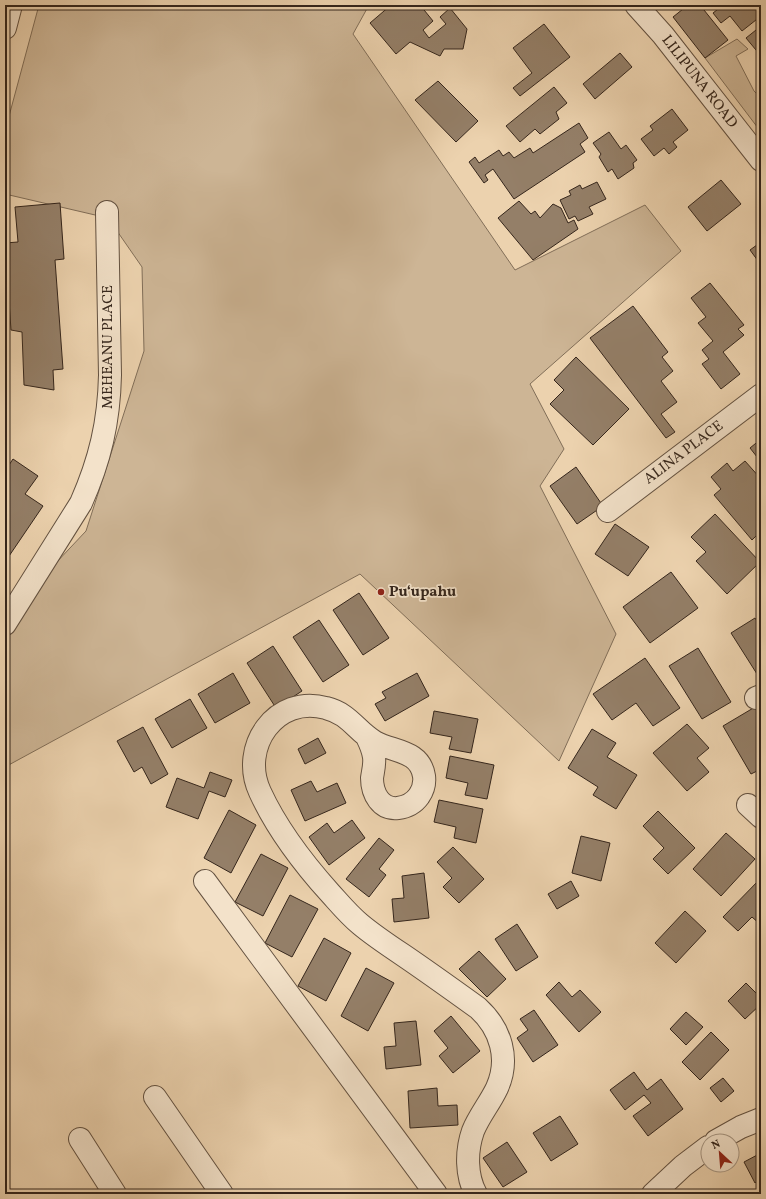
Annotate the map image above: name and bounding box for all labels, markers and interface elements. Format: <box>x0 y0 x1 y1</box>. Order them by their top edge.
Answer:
street label: LILIPUNA ROAD <box>656 31 742 133</box>
street label: MEHEANU PLACE <box>98 285 119 409</box>
street label: ALINA PLACE <box>640 416 728 490</box>
place label: Puʻupahu <box>389 582 456 603</box>
marker: Puʻupahu <box>376 587 386 597</box>
north arrow <box>700 1133 740 1173</box>
text: N <box>709 1137 723 1154</box>

